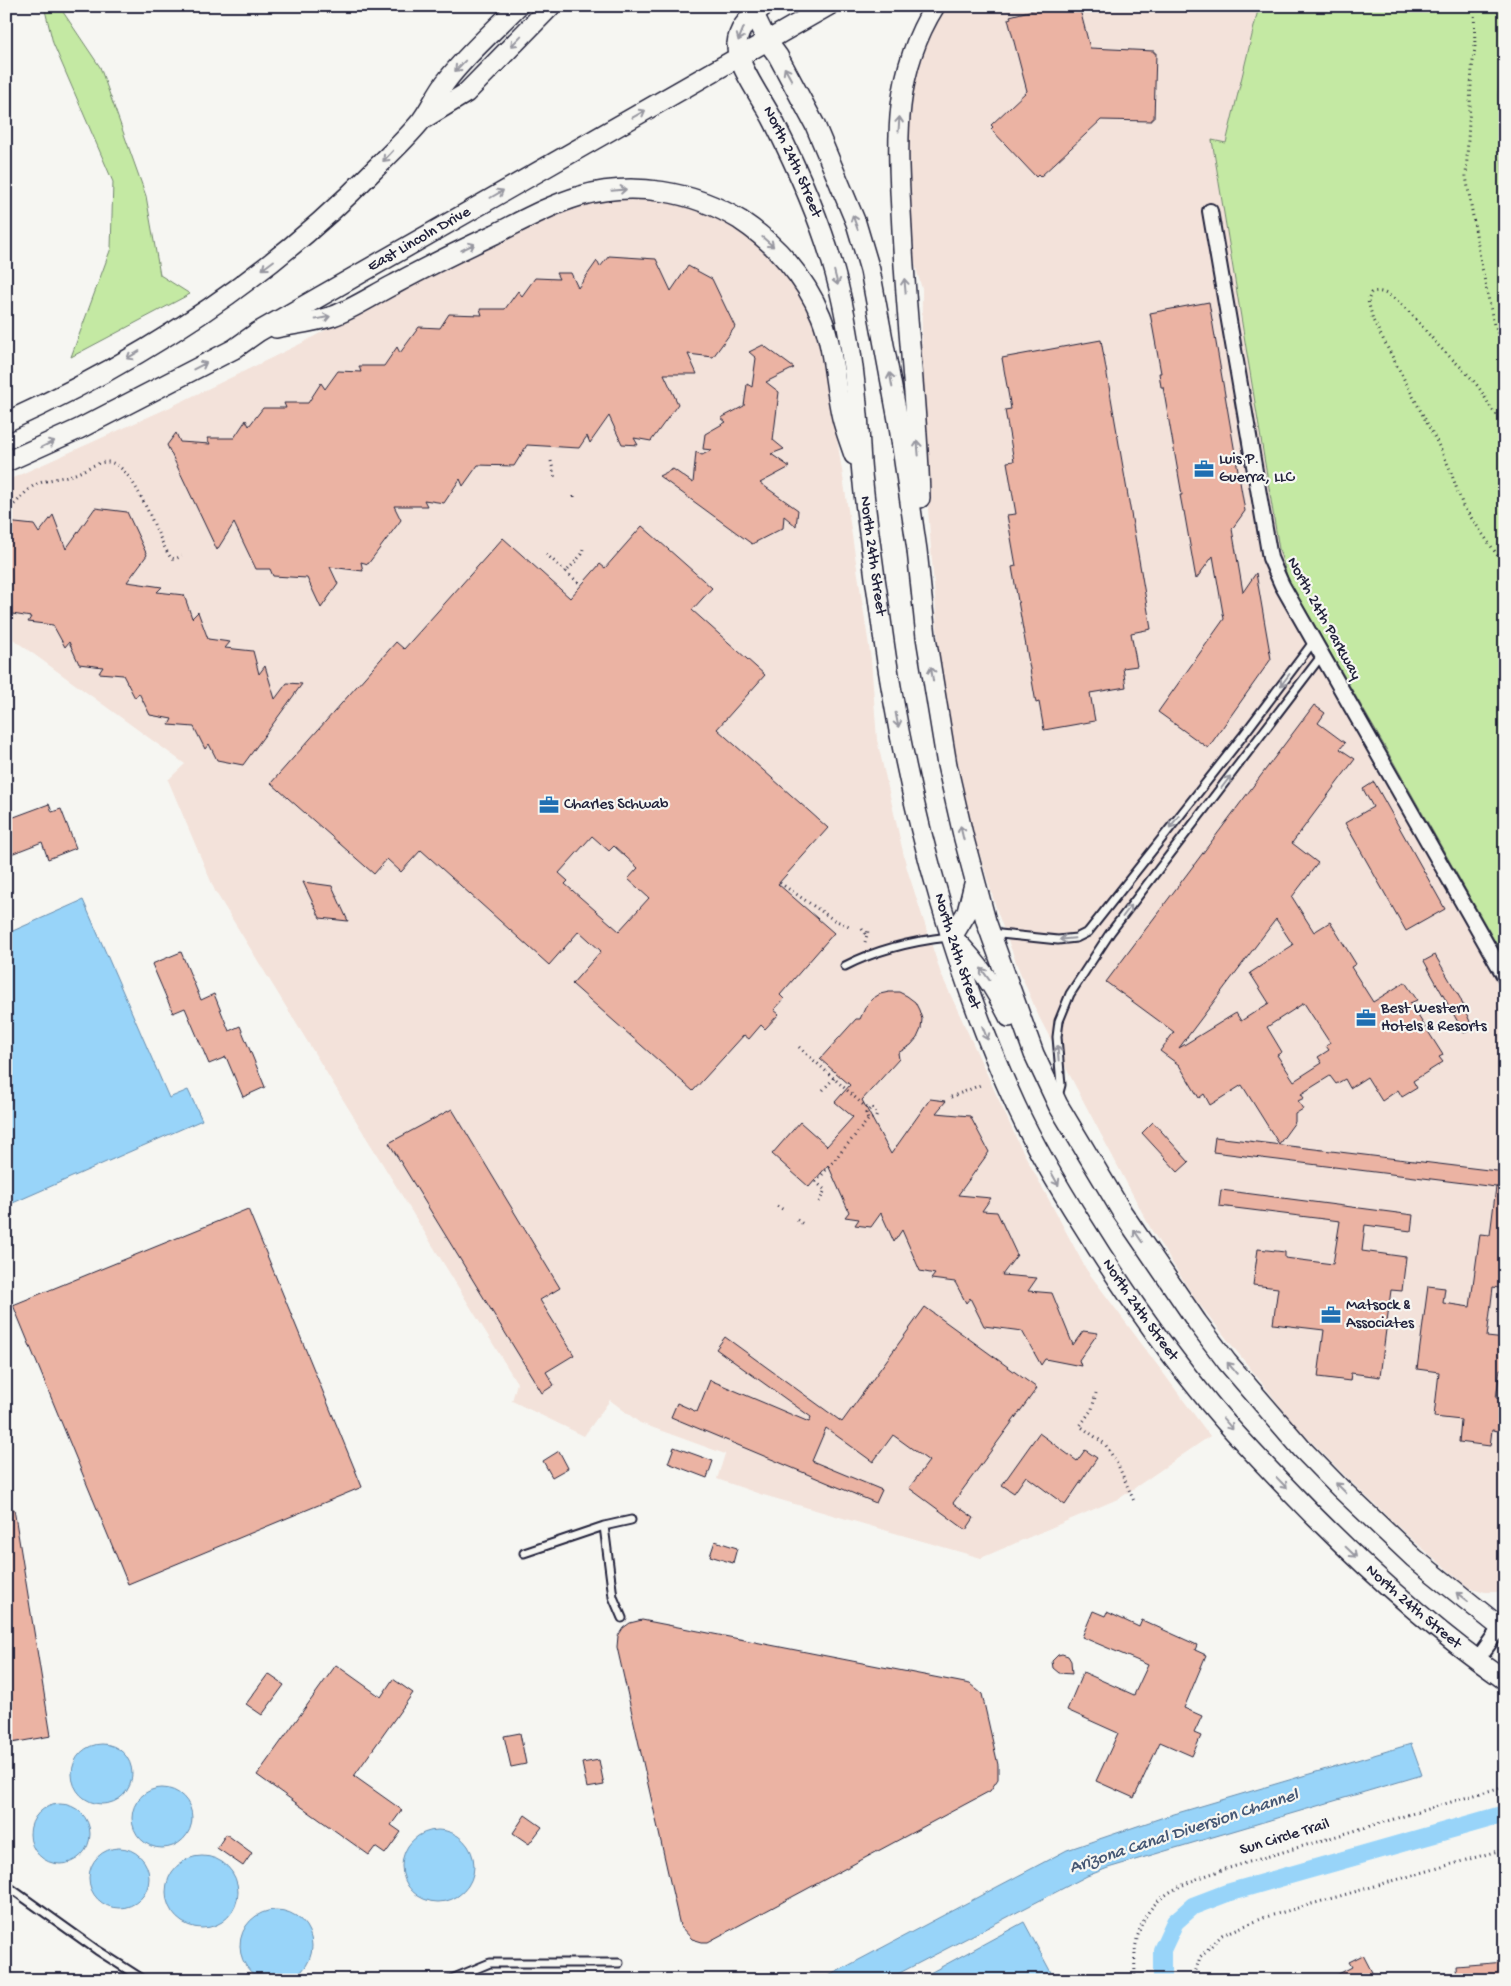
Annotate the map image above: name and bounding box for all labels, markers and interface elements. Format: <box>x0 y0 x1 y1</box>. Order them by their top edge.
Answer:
one-way arrow <box>736 26 745 41</box>
one-way arrow <box>510 34 522 47</box>
one-way arrow <box>454 60 466 73</box>
one-way arrow <box>783 67 793 82</box>
street label: North 24th Street <box>758 103 826 222</box>
one-way arrow <box>631 109 646 119</box>
one-way arrow <box>895 116 904 132</box>
one-way arrow <box>382 149 394 162</box>
one-way arrow <box>611 185 627 195</box>
one-way arrow <box>490 189 504 199</box>
street label: East Lincoln Drive <box>365 202 475 277</box>
one-way arrow <box>850 215 859 230</box>
one-way arrow <box>762 236 775 247</box>
one-way arrow <box>460 242 475 251</box>
one-way arrow <box>261 260 275 270</box>
one-way arrow <box>832 269 841 285</box>
one-way arrow <box>900 279 910 295</box>
one-way arrow <box>314 313 330 322</box>
one-way arrow <box>127 351 141 361</box>
one-way arrow <box>192 361 207 370</box>
one-way arrow <box>886 373 896 389</box>
one-way arrow <box>40 439 55 448</box>
one-way arrow <box>913 441 923 457</box>
place label: Luis P. Guerra, LLC <box>1219 451 1296 488</box>
office icon: Luis P. Guerra, LLC <box>1193 458 1215 480</box>
street label: North 24th Street <box>855 495 890 618</box>
street label: North 24th Parkway <box>1281 554 1365 684</box>
one-way arrow <box>926 666 936 682</box>
one-way arrow <box>1279 673 1290 686</box>
one-way arrow <box>893 712 902 728</box>
one-way arrow <box>1220 776 1231 789</box>
office icon: Charles Schwab <box>538 794 560 816</box>
place label: Charles Schwab <box>564 796 669 815</box>
one-way arrow <box>1169 815 1179 829</box>
one-way arrow <box>957 826 967 842</box>
street label: North 24th Street <box>929 891 985 1013</box>
one-way arrow <box>1121 905 1132 918</box>
one-way arrow <box>1059 935 1075 944</box>
one-way arrow <box>980 967 990 981</box>
place label: Best Western Hotels & Resorts <box>1380 1000 1488 1037</box>
office icon: Best Western Hotels & Resorts <box>1355 1007 1377 1029</box>
one-way arrow <box>980 1025 990 1040</box>
one-way arrow <box>1054 1046 1063 1062</box>
one-way arrow <box>1051 1171 1061 1186</box>
one-way arrow <box>1133 1229 1143 1243</box>
street label: North 24th Street <box>1097 1256 1183 1366</box>
place label: Matsock & Associates <box>1346 1297 1415 1334</box>
office icon: Matsock & Associates <box>1320 1304 1342 1326</box>
one-way arrow <box>1227 1361 1238 1374</box>
one-way arrow <box>1222 1418 1233 1431</box>
one-way arrow <box>1276 1477 1288 1489</box>
one-way arrow <box>1335 1482 1347 1495</box>
one-way arrow <box>1345 1546 1357 1558</box>
street label: North 24th Street <box>1361 1561 1466 1655</box>
one-way arrow <box>1455 1592 1468 1603</box>
water label: Arizona Canal Diversion Channel <box>1067 1785 1302 1879</box>
street label: Sun Circle Trail <box>1238 1815 1332 1861</box>

